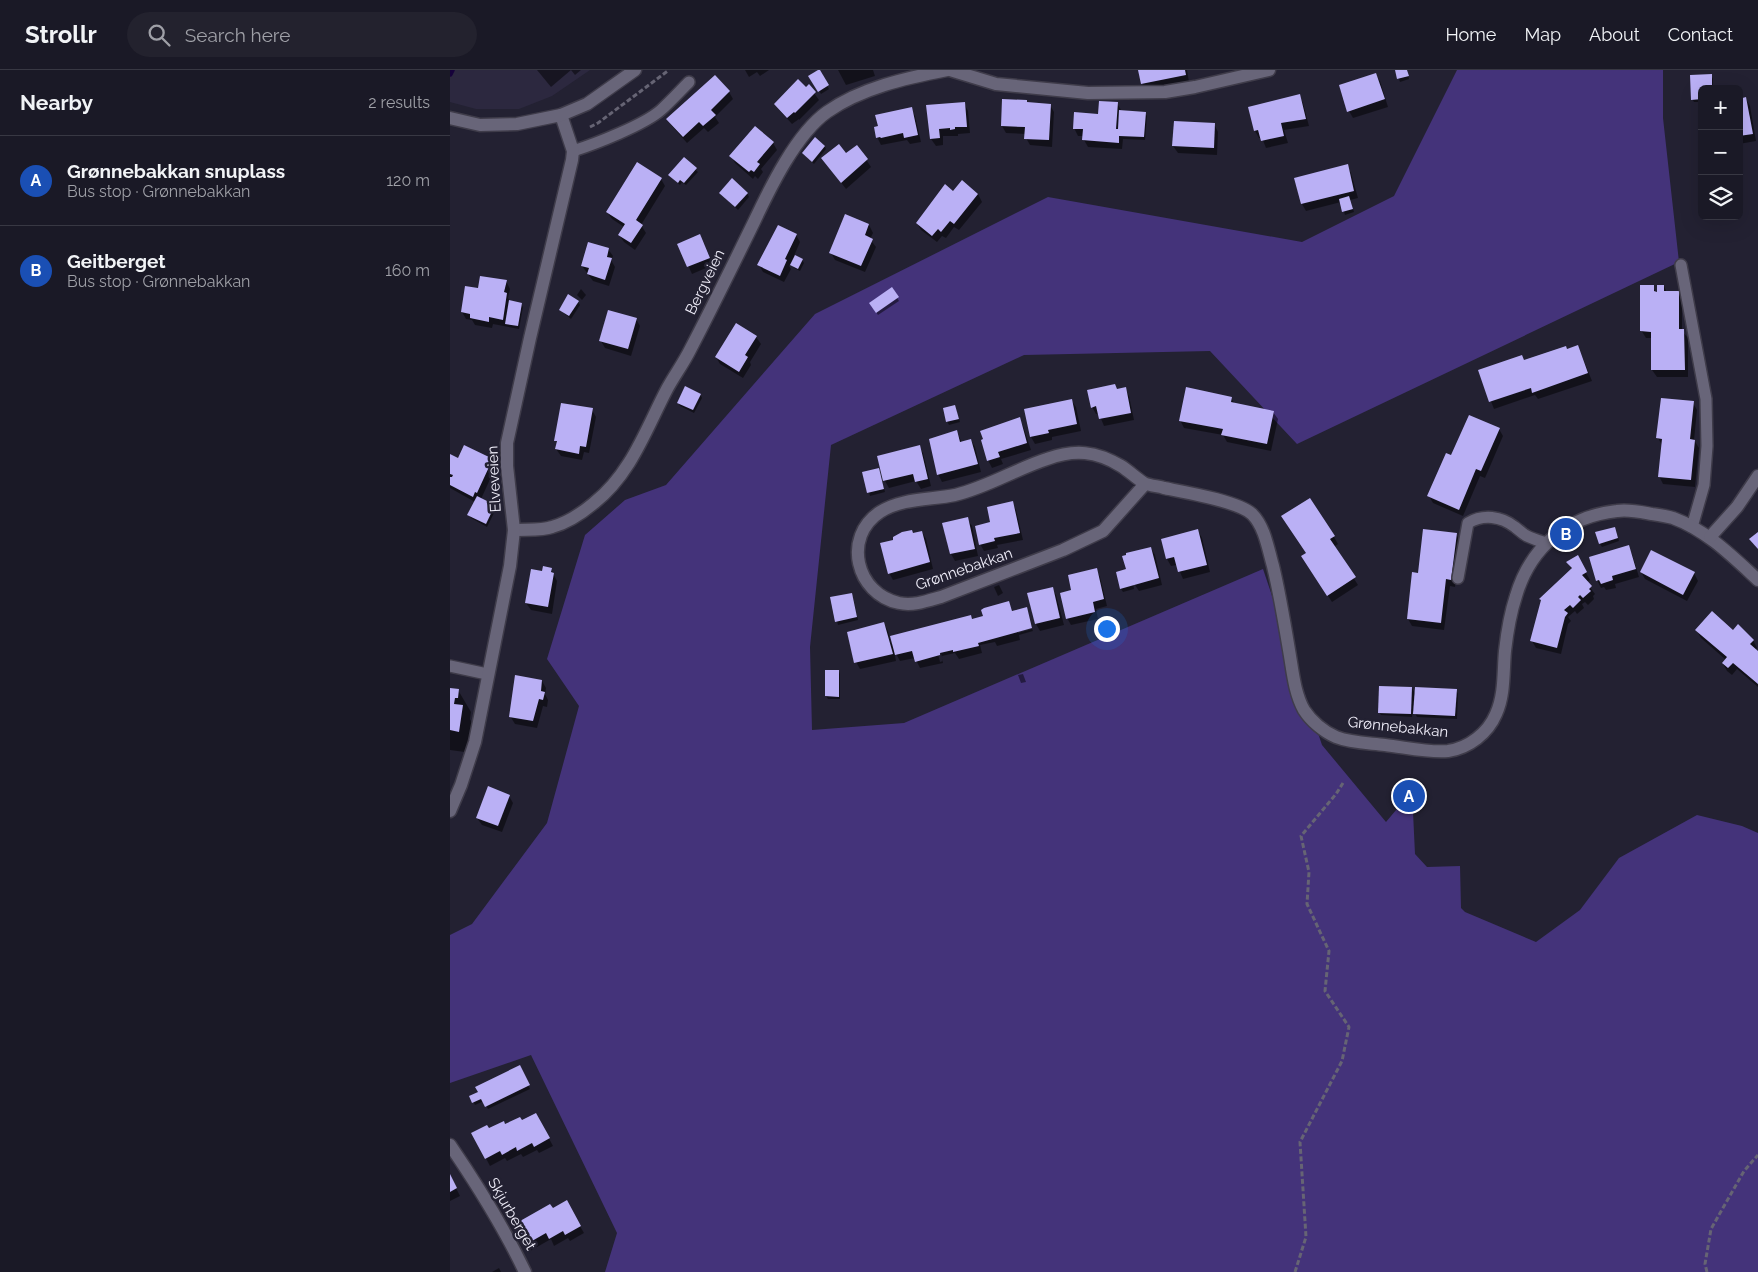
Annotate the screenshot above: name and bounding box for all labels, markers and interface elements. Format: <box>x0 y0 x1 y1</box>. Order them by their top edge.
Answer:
search box <box>127 12 477 57</box>
text: Strollr <box>25 20 97 49</box>
icon: search <box>145 21 173 49</box>
text: Search here <box>185 24 290 46</box>
text: Home <box>1445 24 1496 45</box>
text: Map <box>1524 24 1561 45</box>
text: About <box>1589 24 1640 45</box>
text: Contact <box>1668 24 1733 45</box>
map controls <box>1698 85 1743 220</box>
button: + <box>1698 85 1743 130</box>
text: Nearby <box>20 90 93 115</box>
text: 2 results <box>368 93 430 112</box>
button: − <box>1698 130 1743 175</box>
text: Grønnebakkan snuplass <box>67 160 285 182</box>
text: A <box>31 171 41 190</box>
text: 120 m <box>386 171 430 190</box>
button: layers <box>1698 175 1743 220</box>
text: Bus stop · Grønnebakkan <box>67 182 250 201</box>
street label: Bergveien <box>681 246 729 318</box>
text: Geitberget <box>67 250 166 272</box>
text: B <box>31 261 41 280</box>
text: 160 m <box>385 261 430 280</box>
text: Bus stop · Grønnebakkan <box>67 272 250 291</box>
street label: Elveveien <box>483 445 505 513</box>
pin: B <box>1550 515 1582 553</box>
street label: Grønnebakkan <box>913 544 1015 594</box>
your location <box>1094 616 1120 642</box>
street label: Grønnebakkan <box>1347 713 1449 741</box>
pin: A <box>1393 777 1425 815</box>
street label: Skjurberget <box>484 1175 540 1253</box>

